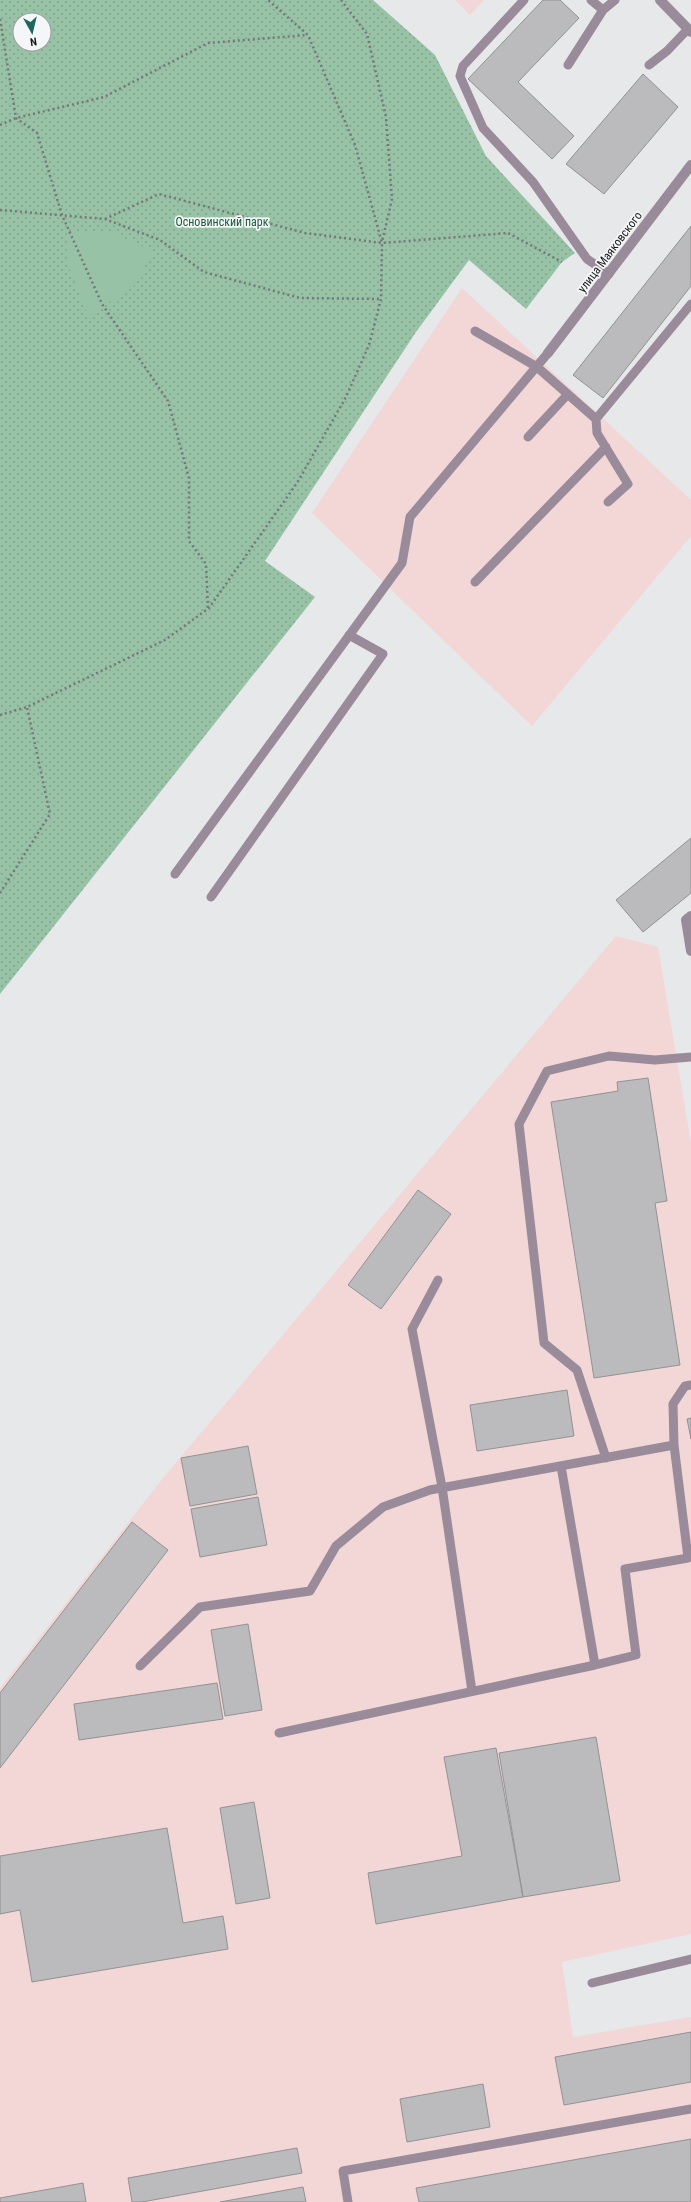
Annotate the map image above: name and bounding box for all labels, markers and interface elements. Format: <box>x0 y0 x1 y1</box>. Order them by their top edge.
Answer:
north arrow <box>12 12 52 52</box>
text: N <box>29 35 38 48</box>
street label: улица Маяковского <box>575 209 645 295</box>
park label: Основинский парк <box>176 215 269 229</box>

